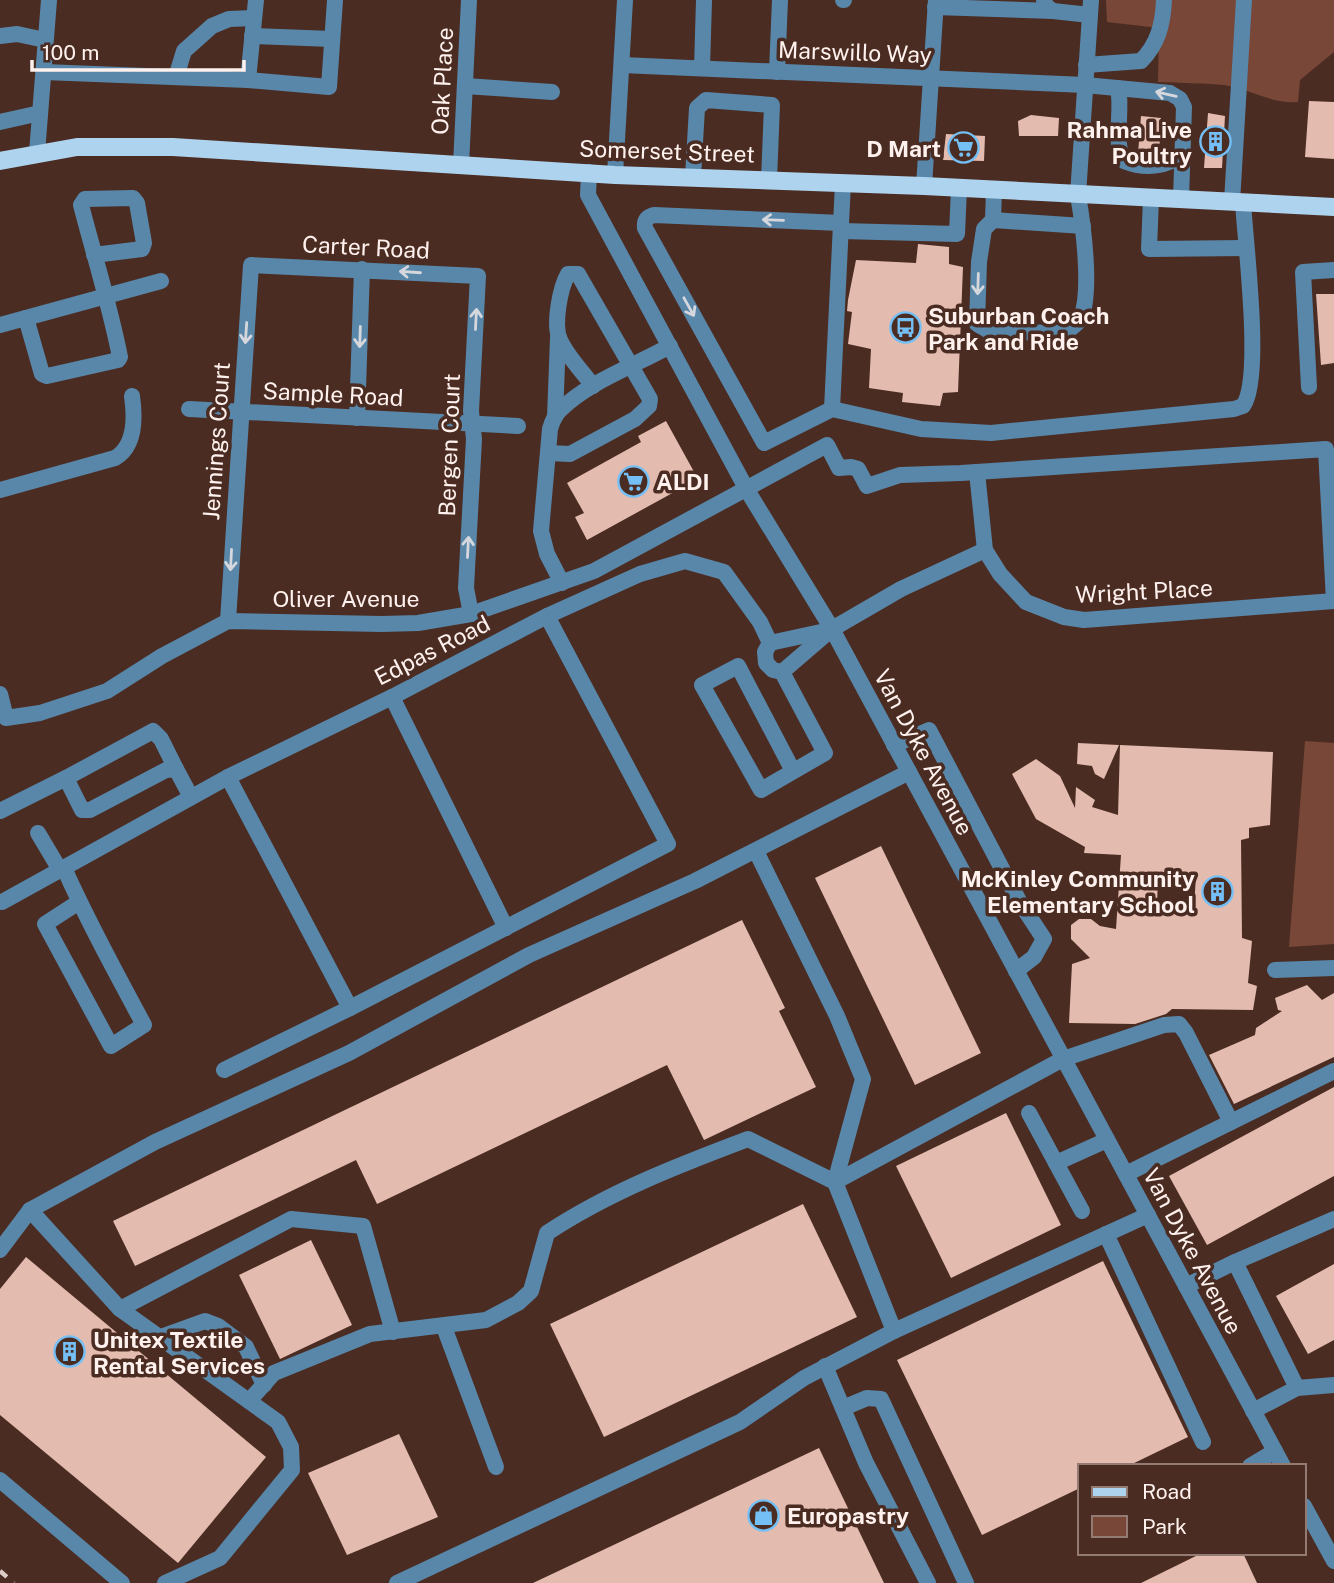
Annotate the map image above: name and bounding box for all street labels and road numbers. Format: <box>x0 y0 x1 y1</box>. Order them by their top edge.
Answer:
street label: Oak Place <box>426 27 458 135</box>
street label: Marswillo Way <box>778 36 932 68</box>
street label: Somerset Street <box>579 134 755 168</box>
street label: Carter Road <box>301 230 431 264</box>
street label: Jennings Court <box>197 361 235 521</box>
street label: Bergen Court <box>433 373 465 517</box>
street label: Sample Road <box>262 377 404 411</box>
street label: Wright Place <box>1075 574 1213 608</box>
street label: Oliver Avenue <box>272 585 420 612</box>
street label: Edpas Road <box>370 609 494 691</box>
street label: Van Dyke Avenue <box>869 664 979 840</box>
street label: Van Dyke Avenue <box>1138 1163 1248 1339</box>

